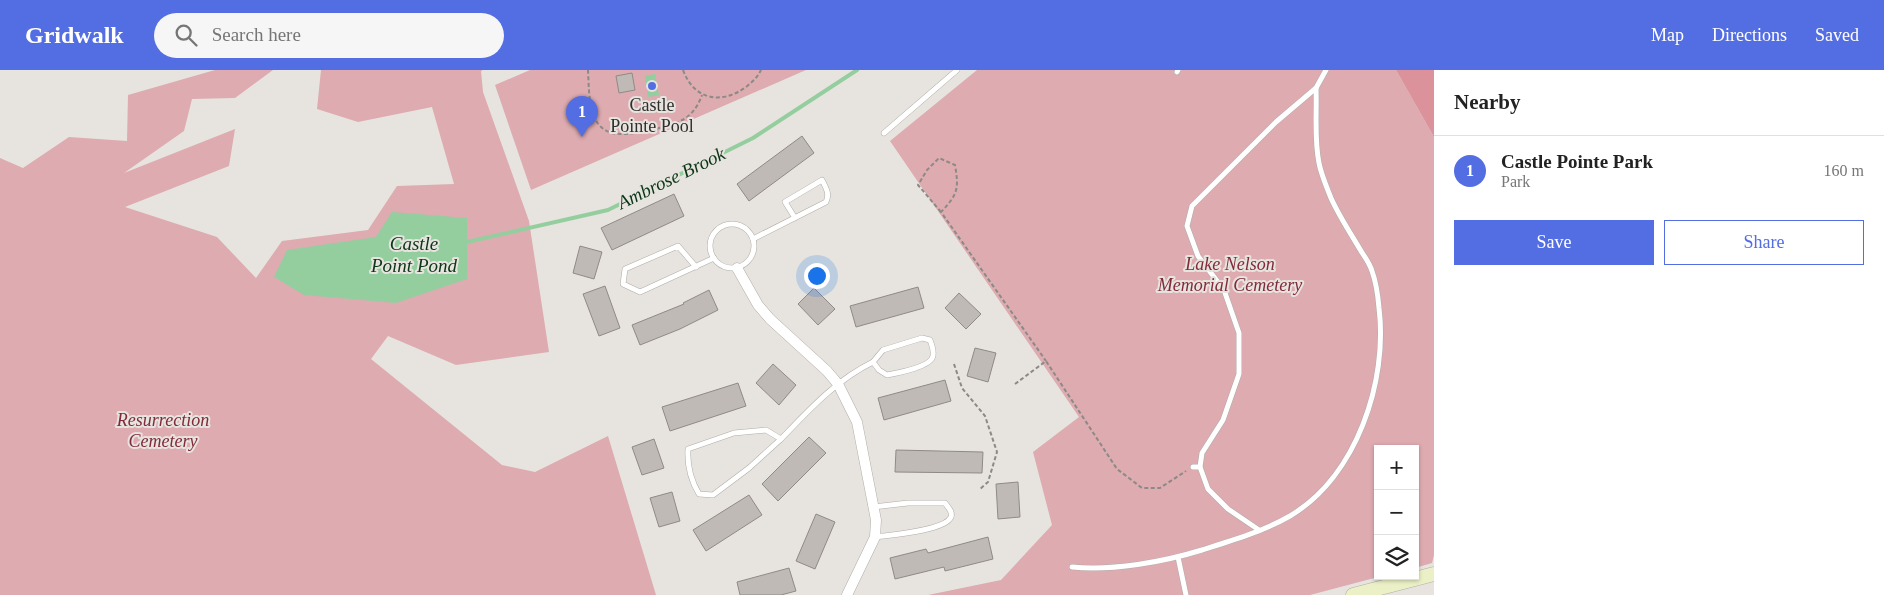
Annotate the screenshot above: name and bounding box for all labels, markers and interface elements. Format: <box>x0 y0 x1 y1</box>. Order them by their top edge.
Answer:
search box <box>154 13 504 58</box>
icon: search <box>172 21 200 49</box>
text: Gridwalk <box>25 22 124 48</box>
text: Search here <box>212 24 301 45</box>
text: Map <box>1651 25 1684 45</box>
text: Directions <box>1712 25 1787 45</box>
text: Saved <box>1815 25 1859 45</box>
marker: Castle Pointe Pool <box>646 80 658 92</box>
text: Nearby <box>1454 90 1521 114</box>
place label: Castle Pointe Pool <box>610 95 694 136</box>
pin: 1 <box>566 96 598 137</box>
water label: Ambrose Brook <box>612 143 729 214</box>
text: Castle Pointe Park <box>1501 151 1653 172</box>
text: 1 <box>1466 162 1474 179</box>
text: 160 m <box>1824 162 1864 179</box>
text: Park <box>1501 173 1530 190</box>
button: Save <box>1454 220 1654 265</box>
button: Share <box>1664 220 1864 265</box>
water label: Castle Point Pond <box>370 233 458 276</box>
park label: Lake Nelson Memorial Cemetery <box>1157 254 1302 295</box>
your location <box>804 263 830 289</box>
park label: Resurrection Cemetery <box>116 410 209 451</box>
map controls <box>1374 445 1419 580</box>
button: + <box>1374 445 1419 490</box>
button: − <box>1374 490 1419 535</box>
button: layers <box>1374 535 1419 580</box>

